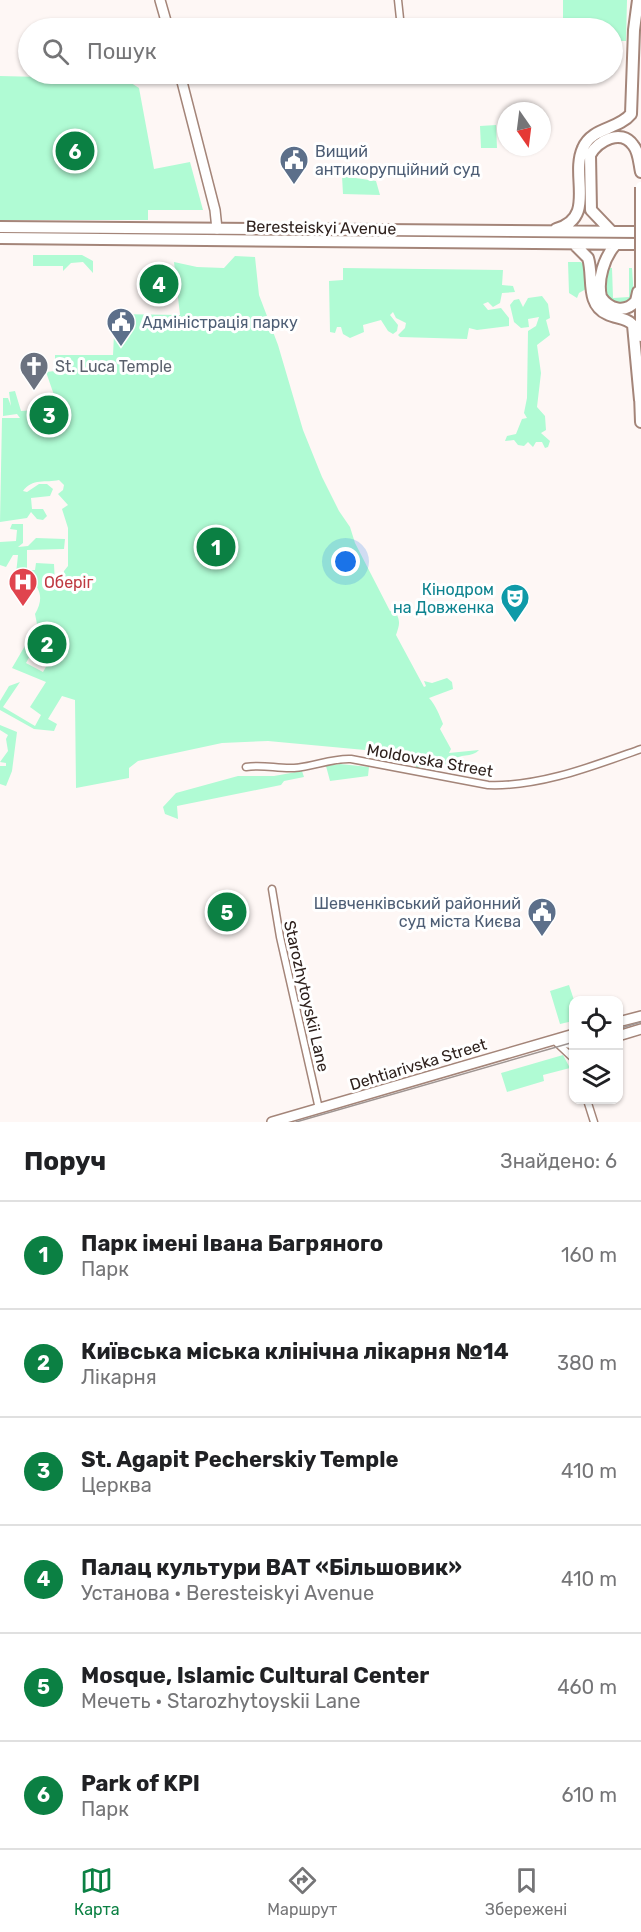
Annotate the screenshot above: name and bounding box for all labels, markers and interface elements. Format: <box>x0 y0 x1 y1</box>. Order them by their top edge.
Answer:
search box <box>18 18 623 84</box>
icon: search <box>39 35 72 68</box>
text: Пошук <box>87 38 157 65</box>
north arrow <box>497 102 551 156</box>
pin: 6 <box>56 128 94 174</box>
place label: Вищий антикорупційний суд <box>315 142 481 179</box>
public building icon: Вищий антикорупційний суд <box>278 144 310 186</box>
street label: Beresteiskyi Avenue <box>246 217 396 238</box>
pin: 4 <box>140 262 178 306</box>
public building icon: Адміністрація парку <box>105 306 137 348</box>
place label: Адміністрація парку <box>142 313 298 332</box>
church icon: St. Luca Temple <box>18 350 50 392</box>
place label: St. Luca Temple <box>55 357 172 376</box>
pin: 3 <box>29 392 68 438</box>
pin: 1 <box>196 524 236 570</box>
your location <box>331 547 360 576</box>
hospital icon: Оберіг <box>7 566 39 608</box>
place label: Оберіг <box>44 573 93 592</box>
place label: Кінодром на Довженка <box>393 580 494 617</box>
theatre icon: Кінодром на Довженка <box>499 582 531 624</box>
pin: 2 <box>28 622 66 666</box>
street label: Moldovska Street <box>365 740 495 781</box>
pin: 5 <box>208 890 246 934</box>
place label: Шевченківський районний суд міста Києва <box>314 894 521 931</box>
public building icon: Шевченківський районний суд міста Києва <box>526 896 558 938</box>
street label: Starozhytoyskii Lane <box>280 919 333 1074</box>
map controls <box>569 996 623 1104</box>
button: locate <box>569 996 623 1050</box>
street label: Dehtiarivska Street <box>347 1035 489 1094</box>
button: layers <box>569 1050 623 1104</box>
text: Поруч <box>24 1146 106 1177</box>
text: Знайдено: 6 <box>500 1149 617 1173</box>
text: Парк імені Івана Багряного <box>81 1230 383 1257</box>
text: 1 <box>39 1243 48 1267</box>
text: 160 m <box>561 1243 617 1267</box>
text: Парк <box>81 1257 129 1281</box>
text: Київська міська клінічна лікарня №14 <box>81 1338 509 1365</box>
text: 2 <box>37 1351 50 1375</box>
text: 380 m <box>557 1351 617 1375</box>
text: Лікарня <box>81 1365 157 1389</box>
text: St. Agapit Pecherskiy Temple <box>81 1446 399 1473</box>
text: 3 <box>37 1459 50 1483</box>
text: 410 m <box>561 1459 617 1483</box>
text: Церква <box>81 1473 152 1497</box>
text: Палац культури ВАТ «Більшовик» <box>81 1554 462 1581</box>
text: 4 <box>37 1567 50 1591</box>
text: 410 m <box>561 1567 617 1591</box>
text: Установа · Beresteiskyi Avenue <box>81 1581 374 1605</box>
text: Mosque, Islamic Cultural Center <box>81 1662 429 1689</box>
text: 5 <box>37 1675 50 1699</box>
text: 460 m <box>557 1675 617 1699</box>
text: Мечеть · Starozhytoyskii Lane <box>81 1689 360 1713</box>
text: Park of KPI <box>81 1770 200 1797</box>
text: 6 <box>37 1783 50 1807</box>
text: 610 m <box>561 1783 617 1807</box>
text: Парк <box>81 1797 129 1821</box>
tab: Карта <box>74 1864 120 1919</box>
tab: Маршрут <box>267 1864 337 1919</box>
tab: Збережені <box>485 1864 567 1919</box>

